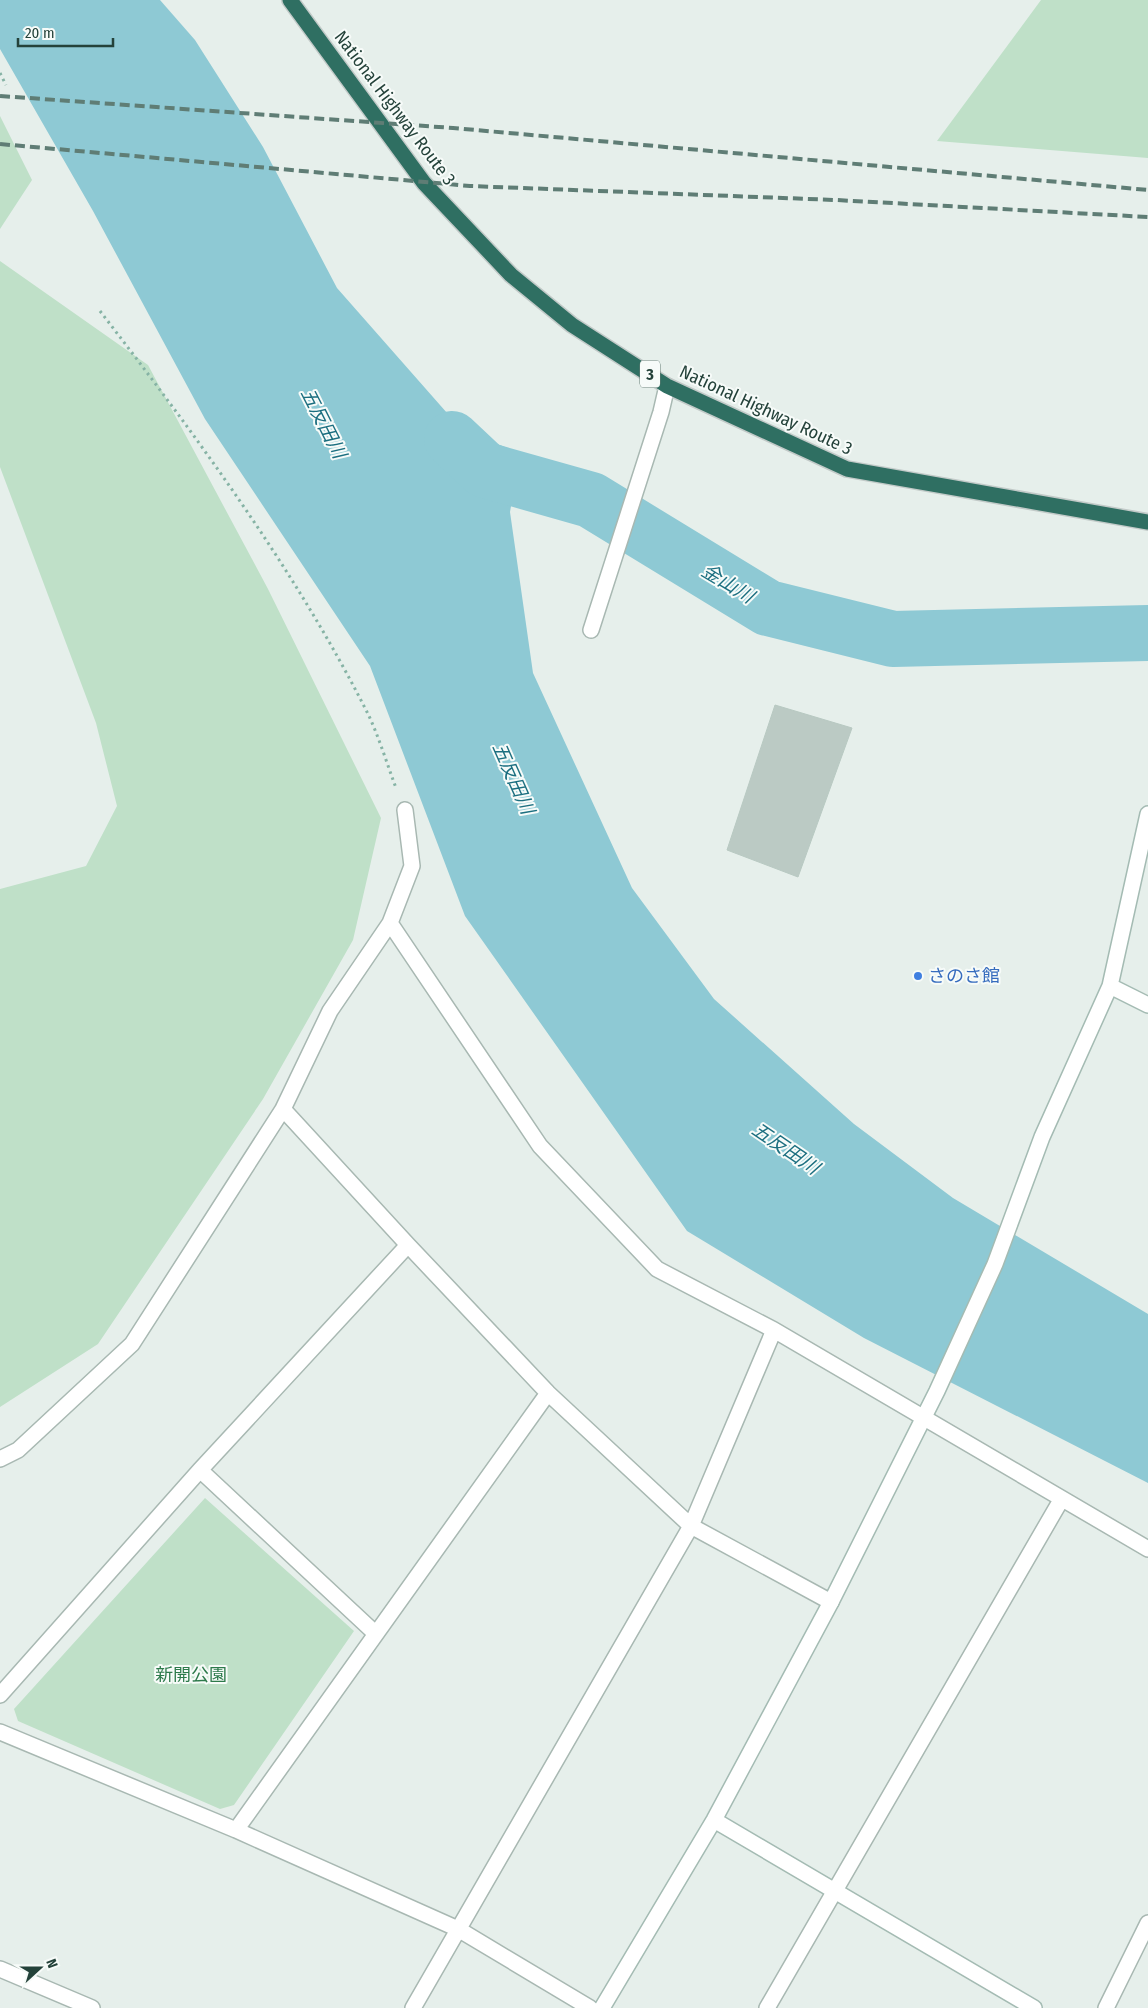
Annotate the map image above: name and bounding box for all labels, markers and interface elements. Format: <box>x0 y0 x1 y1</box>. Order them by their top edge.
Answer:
scale bar <box>18 15 112 47</box>
text: 20 m <box>25 24 55 42</box>
street label: National Highway Route 3 <box>330 26 460 190</box>
road number: 3 <box>640 360 660 388</box>
street label: National Highway Route 3 <box>676 360 856 460</box>
water label: 五反田川 <box>296 384 352 464</box>
water label: 金山川 <box>697 559 760 609</box>
water label: 五反田川 <box>488 739 540 819</box>
place label: さのさ館 <box>928 965 1000 987</box>
marker: さのさ館 <box>912 970 924 982</box>
water label: 五反田川 <box>748 1118 825 1180</box>
park label: 新開公園 <box>155 1664 227 1686</box>
north arrow <box>15 1943 65 1993</box>
text: N <box>42 1957 61 1970</box>

